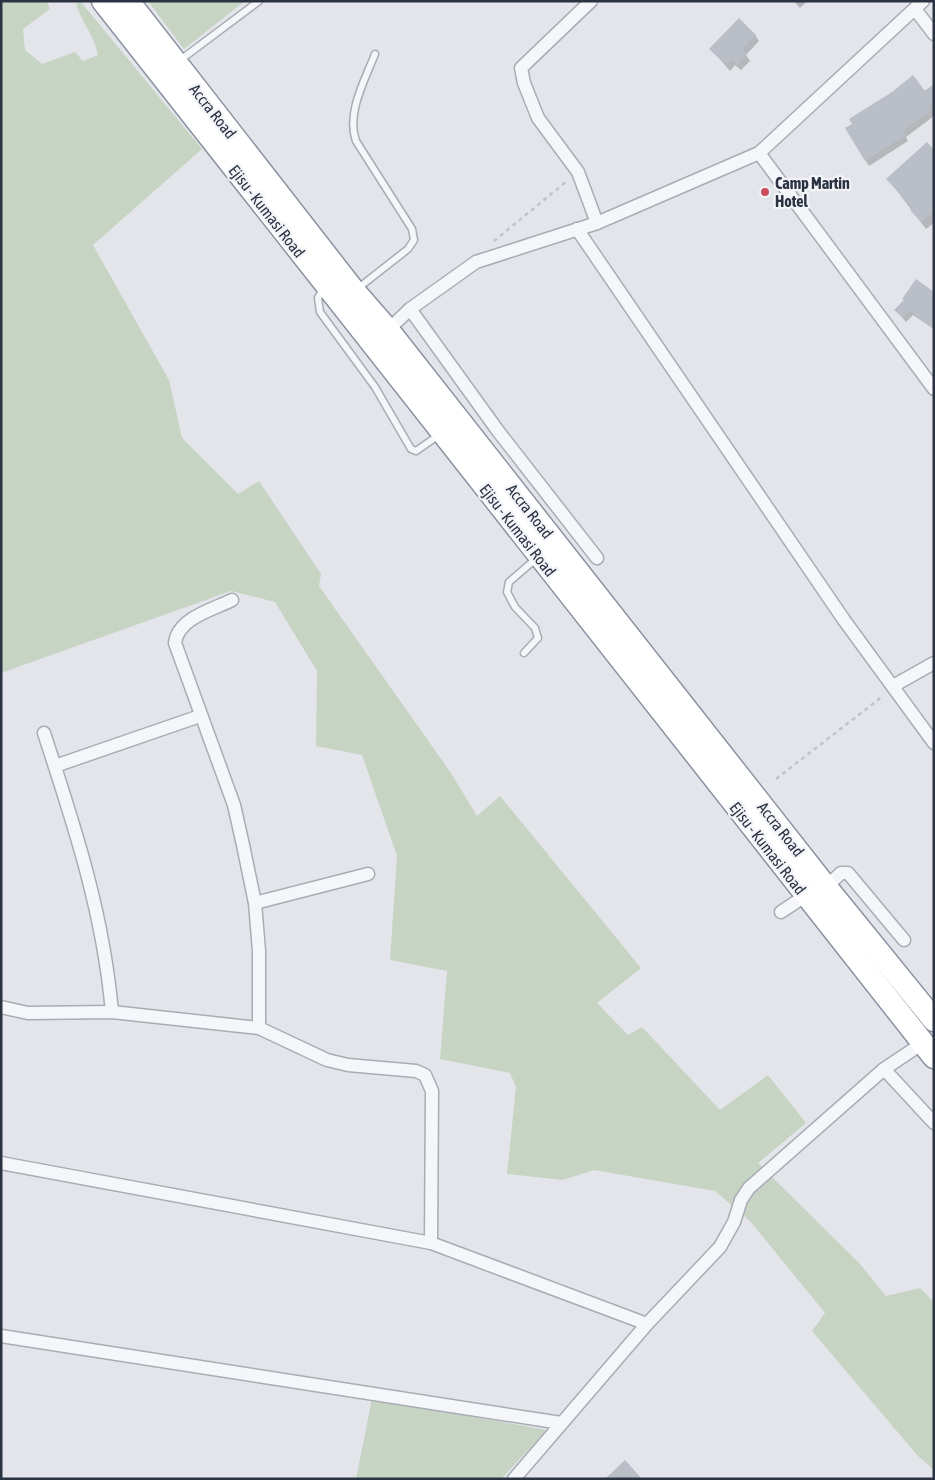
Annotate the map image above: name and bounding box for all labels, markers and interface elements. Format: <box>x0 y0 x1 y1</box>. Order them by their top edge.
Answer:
street label: Accra Road <box>186 80 240 142</box>
street label: Ejisu - Kumasi Road <box>225 161 309 261</box>
place label: Camp Martin Hotel <box>775 174 850 210</box>
marker: Camp Martin Hotel <box>759 186 771 198</box>
street label: Ejisu - Kumasi Road <box>476 480 560 580</box>
street label: Accra Road <box>503 480 557 542</box>
street label: Ejisu - Kumasi Road <box>726 798 810 898</box>
street label: Accra Road <box>754 798 808 860</box>

